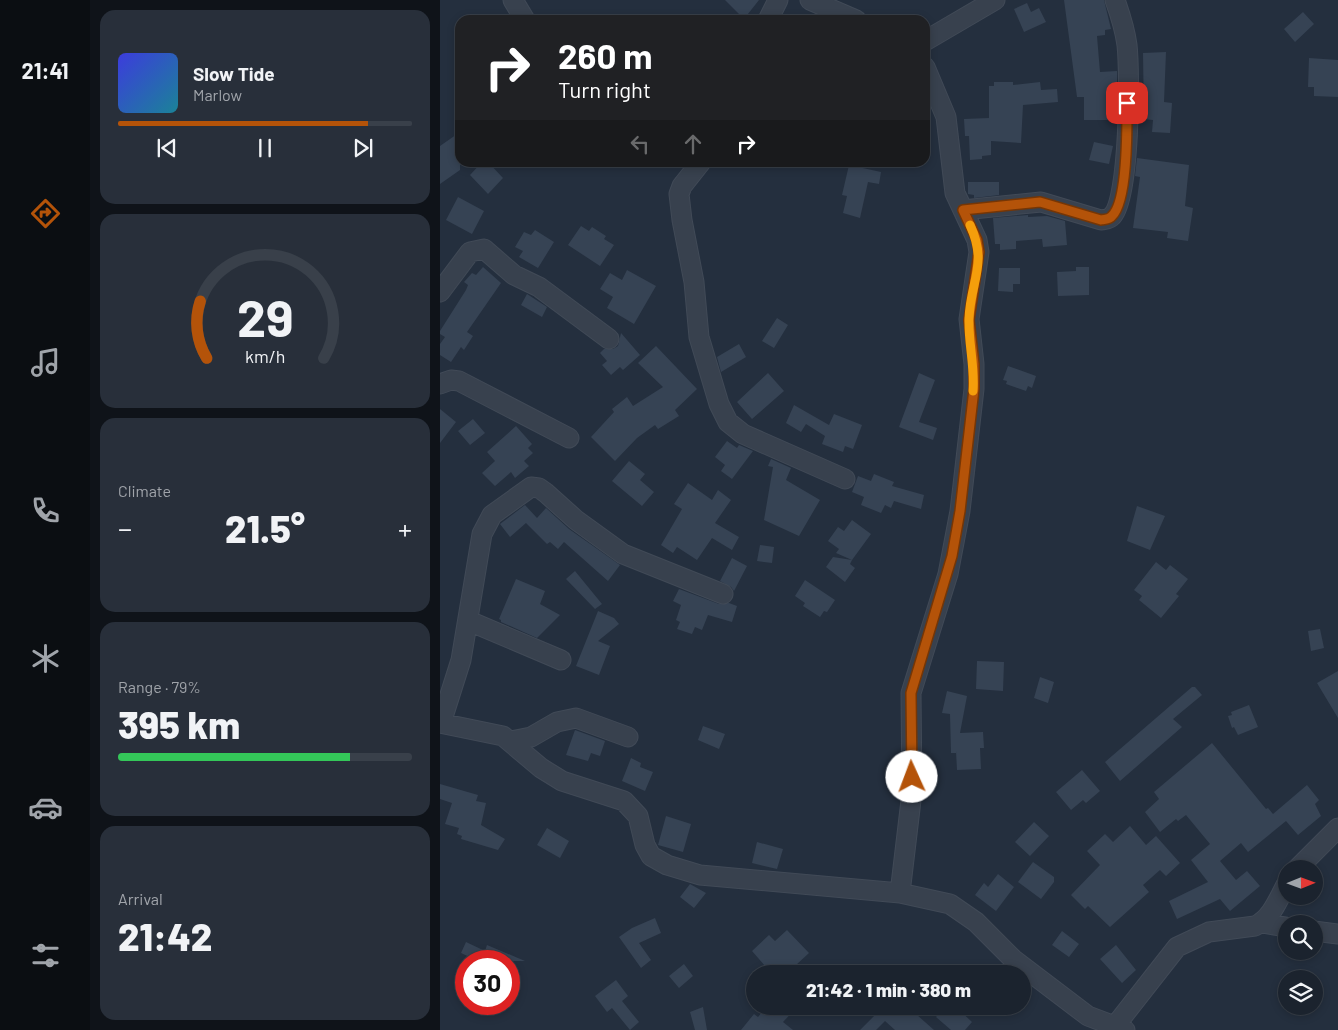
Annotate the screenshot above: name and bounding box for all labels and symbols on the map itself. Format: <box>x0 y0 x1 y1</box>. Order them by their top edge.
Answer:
pin <box>1106 82 1148 124</box>
position arrow <box>885 750 937 802</box>
north arrow <box>1278 860 1322 905</box>
speed limit sign: 30 <box>455 950 520 1015</box>

